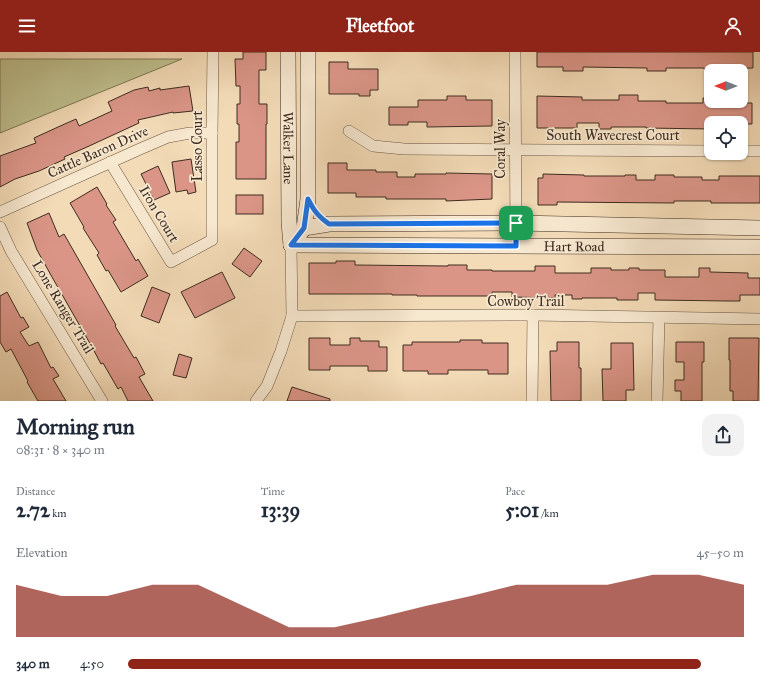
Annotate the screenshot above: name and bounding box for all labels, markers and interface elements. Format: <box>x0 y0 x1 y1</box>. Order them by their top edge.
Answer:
icon: menu <box>16 15 38 37</box>
text: Fleetfoot <box>346 15 414 37</box>
icon: person <box>722 15 744 37</box>
north arrow <box>704 64 748 108</box>
map controls <box>704 64 748 160</box>
street label: Lasso Court <box>189 110 206 182</box>
street label: Walker Lane <box>280 112 297 184</box>
button: locate <box>704 116 748 160</box>
street label: Coral Way <box>492 119 509 179</box>
street label: Cattle Baron Drive <box>45 122 151 182</box>
street label: South Wavecrest Court <box>546 127 680 144</box>
street label: Iron Court <box>135 182 183 246</box>
pin <box>499 206 533 240</box>
icon: arrive <box>505 212 527 234</box>
street label: Hart Road <box>543 238 605 255</box>
street label: Lone Ranger Trail <box>28 257 98 357</box>
street label: Cowboy Trail <box>487 293 565 310</box>
text: Morning run <box>16 413 135 440</box>
button: share <box>702 414 744 456</box>
text: 08:31 · 8 × 340 m <box>16 442 105 458</box>
text: Distance <box>16 485 55 498</box>
text: Time <box>261 485 285 498</box>
text: Pace <box>505 485 525 498</box>
text: 2.72 <box>16 498 50 522</box>
text: 13:39 <box>261 498 300 522</box>
text: 5:01 <box>505 498 539 522</box>
text: km <box>50 507 67 520</box>
text: /km <box>539 507 559 520</box>
text: Elevation <box>16 545 68 561</box>
text: 45–50 m <box>697 545 744 561</box>
text: 340 m <box>16 656 50 672</box>
text: 4:50 <box>80 656 104 672</box>

